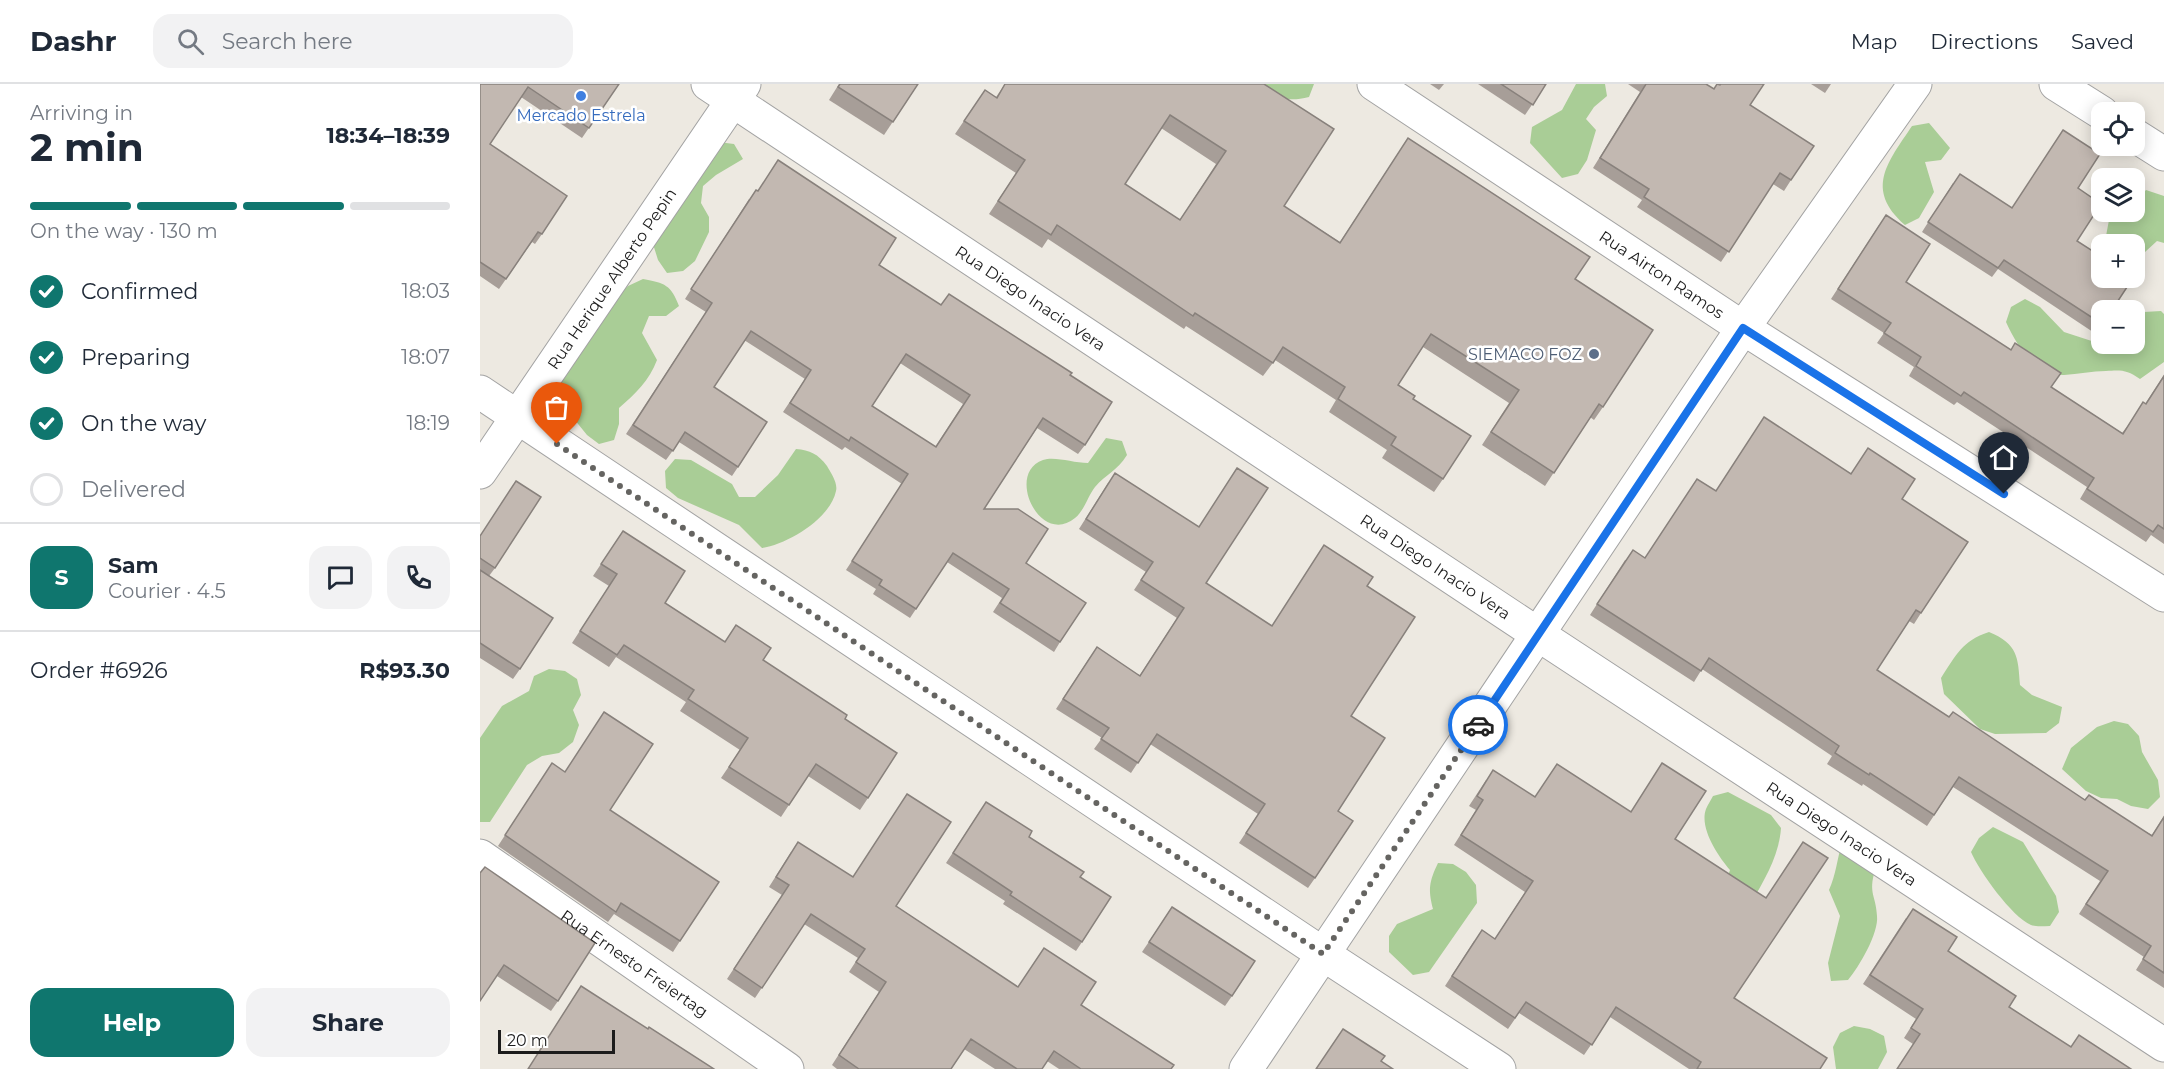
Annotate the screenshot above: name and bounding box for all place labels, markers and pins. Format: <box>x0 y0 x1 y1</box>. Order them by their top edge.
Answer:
marker: Mercado Estrela <box>574 89 588 103</box>
place label: Mercado Estrela <box>516 106 646 125</box>
place label: SIEMACO FOZ <box>1468 345 1582 364</box>
marker: SIEMACO FOZ <box>1587 347 1601 361</box>
pin <box>531 382 582 444</box>
pin <box>1978 432 2029 494</box>

